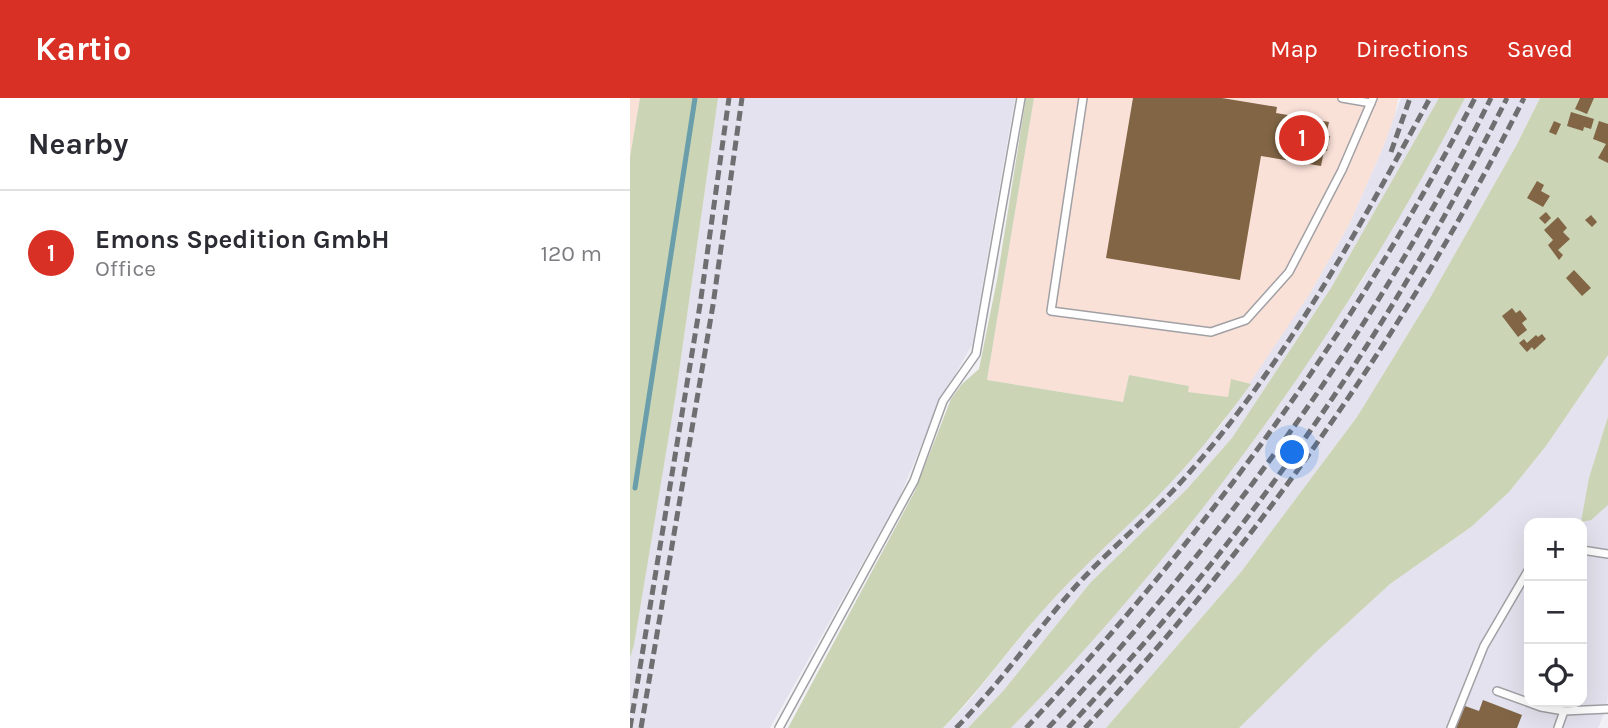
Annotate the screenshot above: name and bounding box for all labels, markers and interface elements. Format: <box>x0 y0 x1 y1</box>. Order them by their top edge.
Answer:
text: Kartio <box>35 30 131 68</box>
text: Map <box>1270 35 1318 63</box>
text: Directions <box>1356 35 1469 63</box>
text: Saved <box>1507 35 1573 63</box>
pin: 1 <box>1279 112 1325 164</box>
text: Nearby <box>28 126 128 162</box>
text: Emons Spedition GmbH <box>95 224 390 255</box>
text: 1 <box>47 240 55 267</box>
text: 120 m <box>540 240 602 267</box>
text: Office <box>95 255 156 282</box>
your location <box>1275 435 1309 469</box>
map controls <box>1524 518 1587 707</box>
button: + <box>1524 518 1587 581</box>
button: − <box>1524 581 1587 644</box>
button: locate <box>1524 644 1587 707</box>

